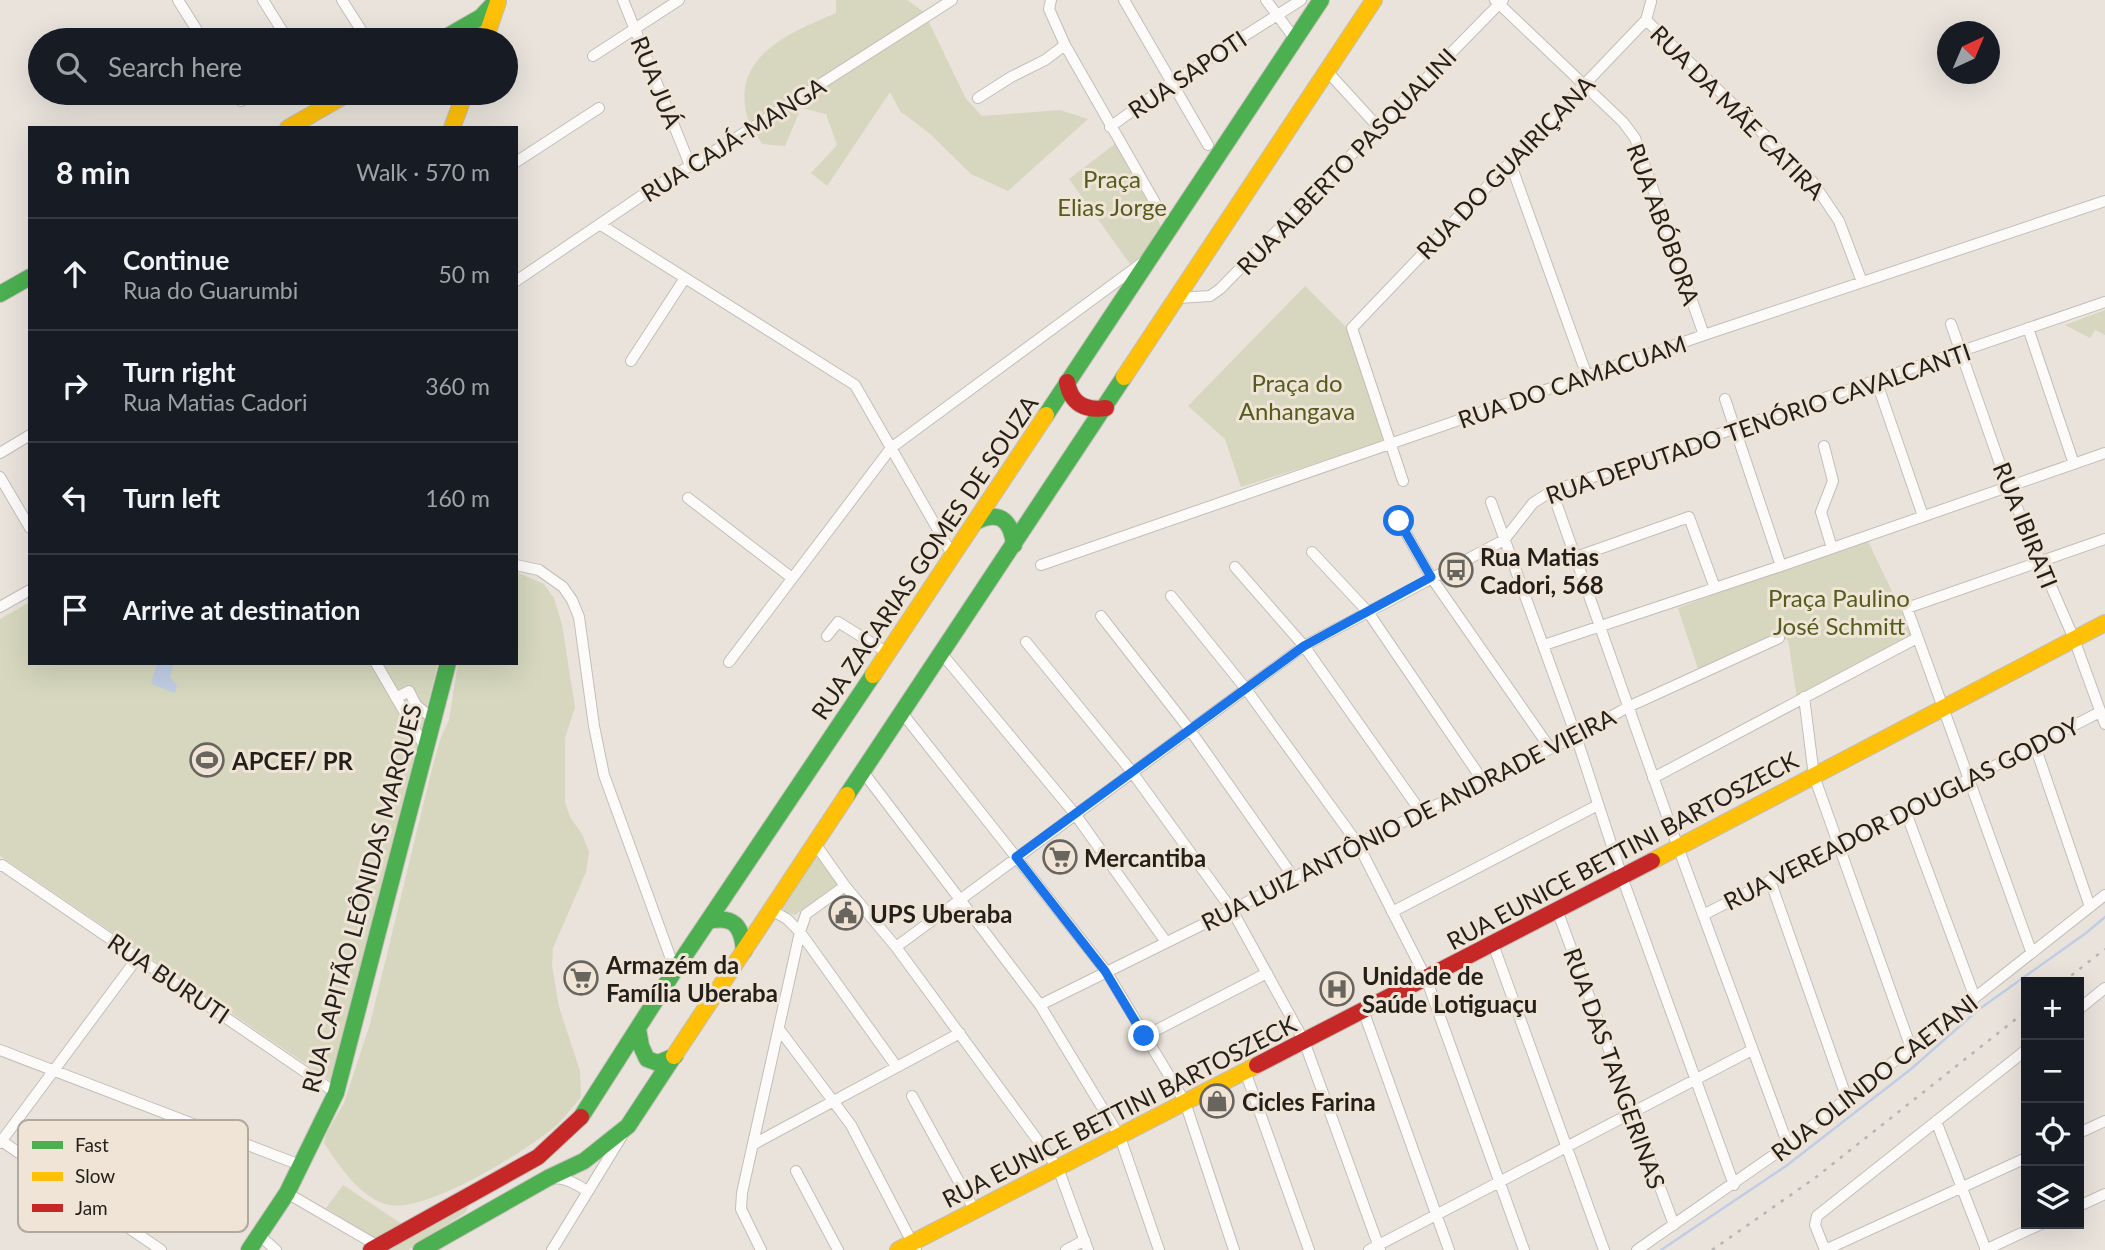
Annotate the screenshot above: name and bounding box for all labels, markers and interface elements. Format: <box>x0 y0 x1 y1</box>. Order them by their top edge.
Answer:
street label: RUA DA MÃE CATIRA <box>1645 19 1832 206</box>
north arrow <box>1937 21 2000 84</box>
street label: RUA SAPOTI <box>1122 24 1252 124</box>
search box <box>28 28 518 105</box>
street label: RUA JUÁ <box>625 32 689 133</box>
street label: RUA ALBERTO PASQUALINI <box>1230 42 1462 280</box>
icon: search <box>52 48 90 86</box>
text: Search here <box>108 51 242 83</box>
street label: RUA DO GUAIRIÇANA <box>1410 69 1601 265</box>
street label: RUA CAJÁ-MANGA <box>636 70 831 207</box>
street label: RUA ABÓBORA <box>1621 139 1707 310</box>
text: 8 min <box>56 154 130 190</box>
text: Walk · 570 m <box>356 158 490 186</box>
park label: Praça Elias Jorge <box>1057 164 1167 221</box>
text: Continue <box>123 244 229 276</box>
icon: ahead <box>56 255 94 293</box>
text: 50 m <box>439 260 490 288</box>
text: Rua do Guarumbi <box>123 276 298 304</box>
street label: RUA DO CAMACUAM <box>1454 328 1690 434</box>
street label: RUA DEPUTADO TENÓRIO CAVALCANTI <box>1542 336 1974 510</box>
text: Turn right <box>123 356 236 388</box>
icon: right <box>56 367 94 405</box>
park label: Praça do Anhangava <box>1239 368 1355 425</box>
text: 360 m <box>425 372 490 400</box>
text: Rua Matias Cadori <box>123 388 307 416</box>
street label: RUA ZACARIAS GOMES DE SOUZA <box>805 389 1044 724</box>
street label: RUA IBIRATI <box>1988 458 2064 592</box>
icon: left <box>56 479 94 517</box>
text: Turn left <box>123 482 220 514</box>
text: 160 m <box>425 484 490 512</box>
route start <box>1383 505 1414 536</box>
place label: Rua Matias Cadori, 568 <box>1480 542 1604 599</box>
bus stop icon: Rua Matias Cadori, 568 <box>1437 551 1475 589</box>
park label: Praça Paulino José Schmitt <box>1768 583 1910 640</box>
icon: arrive <box>56 591 94 629</box>
text: Arrive at destination <box>123 594 360 626</box>
street label: RUA CAPITÃO LEÔNIDAS MARQUES <box>295 700 427 1096</box>
street label: RUA LUIZ ANTÔNIO DE ANDRADE VIEIRA <box>1196 701 1621 937</box>
street label: RUA VEREADOR DOUGLAS GODOY <box>1718 710 2084 916</box>
sports icon: APCEF/ PR <box>188 741 226 779</box>
street label: RUA EUNICE BETTINI BARTOSZECK <box>1441 745 1803 955</box>
place label: APCEF/ PR <box>231 746 354 775</box>
supermarket icon: Mercantiba <box>1041 838 1079 876</box>
place label: Mercantiba <box>1084 843 1206 872</box>
public building icon: UPS Uberaba <box>827 894 865 932</box>
place label: UPS Uberaba <box>870 899 1013 928</box>
street label: RUA BURUTI <box>103 927 235 1029</box>
street label: RUA DAS TANGERINAS <box>1558 944 1672 1192</box>
place label: Armazém da Família Uberaba <box>605 950 778 1007</box>
supermarket icon: Armazém da Família Uberaba <box>562 959 600 997</box>
place label: Unidade de Saúde Lotiguaçu <box>1362 961 1537 1018</box>
hospital icon: Unidade de Saúde Lotiguaçu <box>1318 970 1356 1008</box>
map controls <box>2021 977 2084 1229</box>
button: + <box>2021 977 2084 1040</box>
street label: RUA OLINDO CAETANI <box>1765 987 1983 1167</box>
street label: RUA EUNICE BETTINI BARTOSZECK <box>937 1009 1301 1213</box>
route end <box>1128 1020 1159 1051</box>
button: − <box>2021 1040 2084 1103</box>
shop icon: Cicles Farina <box>1198 1082 1236 1120</box>
place label: Cicles Farina <box>1242 1087 1376 1116</box>
button: locate <box>2021 1103 2084 1166</box>
legend <box>18 1120 248 1232</box>
text: Fast <box>75 1133 109 1156</box>
text: Slow <box>75 1164 115 1187</box>
button: layers <box>2021 1166 2084 1229</box>
text: Jam <box>75 1196 108 1219</box>

